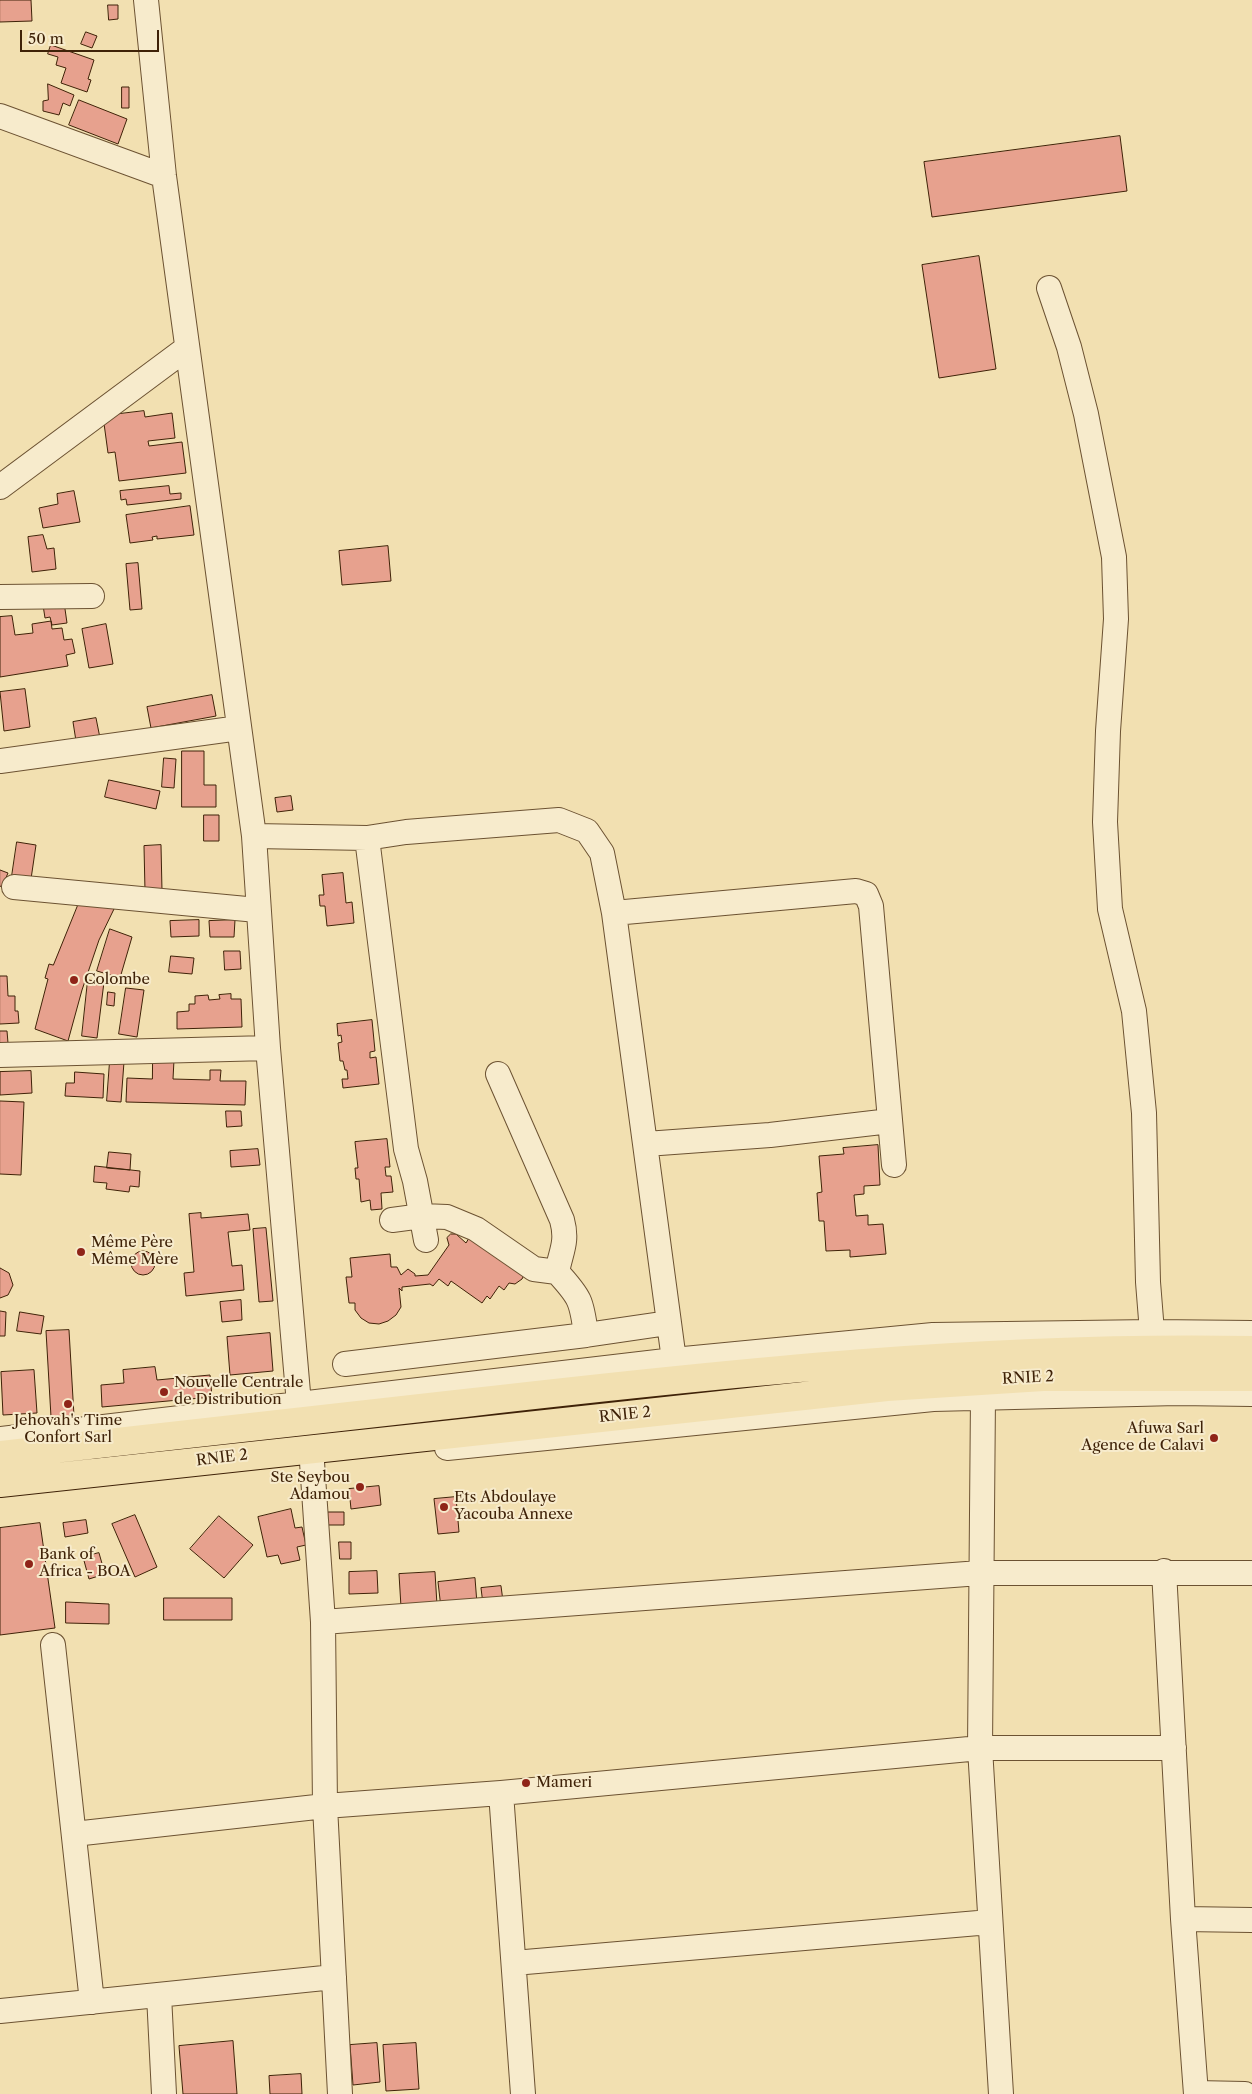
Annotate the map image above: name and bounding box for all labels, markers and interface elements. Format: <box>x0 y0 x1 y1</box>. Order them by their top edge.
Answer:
scale bar <box>22 20 161 52</box>
text: 50 m <box>28 29 64 48</box>
place label: Colombe <box>84 971 150 989</box>
marker: Colombe <box>68 974 80 986</box>
place label: Même Père Même Mère <box>91 1234 178 1269</box>
marker: Même Père Même Mère <box>75 1246 87 1258</box>
street label: RNIE 2 <box>1002 1368 1054 1388</box>
place label: Nouvelle Centrale de Distribution <box>174 1374 303 1409</box>
marker: Nouvelle Centrale de Distribution <box>158 1386 170 1398</box>
marker: Jehovah's Time Confort Sarl <box>62 1398 74 1410</box>
street label: RNIE 2 <box>598 1403 652 1427</box>
place label: Jehovah's Time Confort Sarl <box>14 1412 122 1447</box>
place label: Afuwa Sarl Agence de Calavi <box>1081 1420 1204 1455</box>
marker: Afuwa Sarl Agence de Calavi <box>1208 1432 1220 1444</box>
street label: RNIE 2 <box>195 1446 249 1470</box>
place label: Ste Seybou Adamou <box>270 1469 350 1504</box>
marker: Ste Seybou Adamou <box>354 1481 366 1493</box>
place label: Ets Abdoulaye Yacouba Annexe <box>454 1489 573 1524</box>
marker: Ets Abdoulaye Yacouba Annexe <box>438 1501 450 1513</box>
place label: Bank of Africa - BOA <box>39 1546 131 1581</box>
marker: Bank of Africa - BOA <box>23 1558 35 1570</box>
place label: Mameri <box>536 1774 592 1792</box>
marker: Mameri <box>520 1777 532 1789</box>

